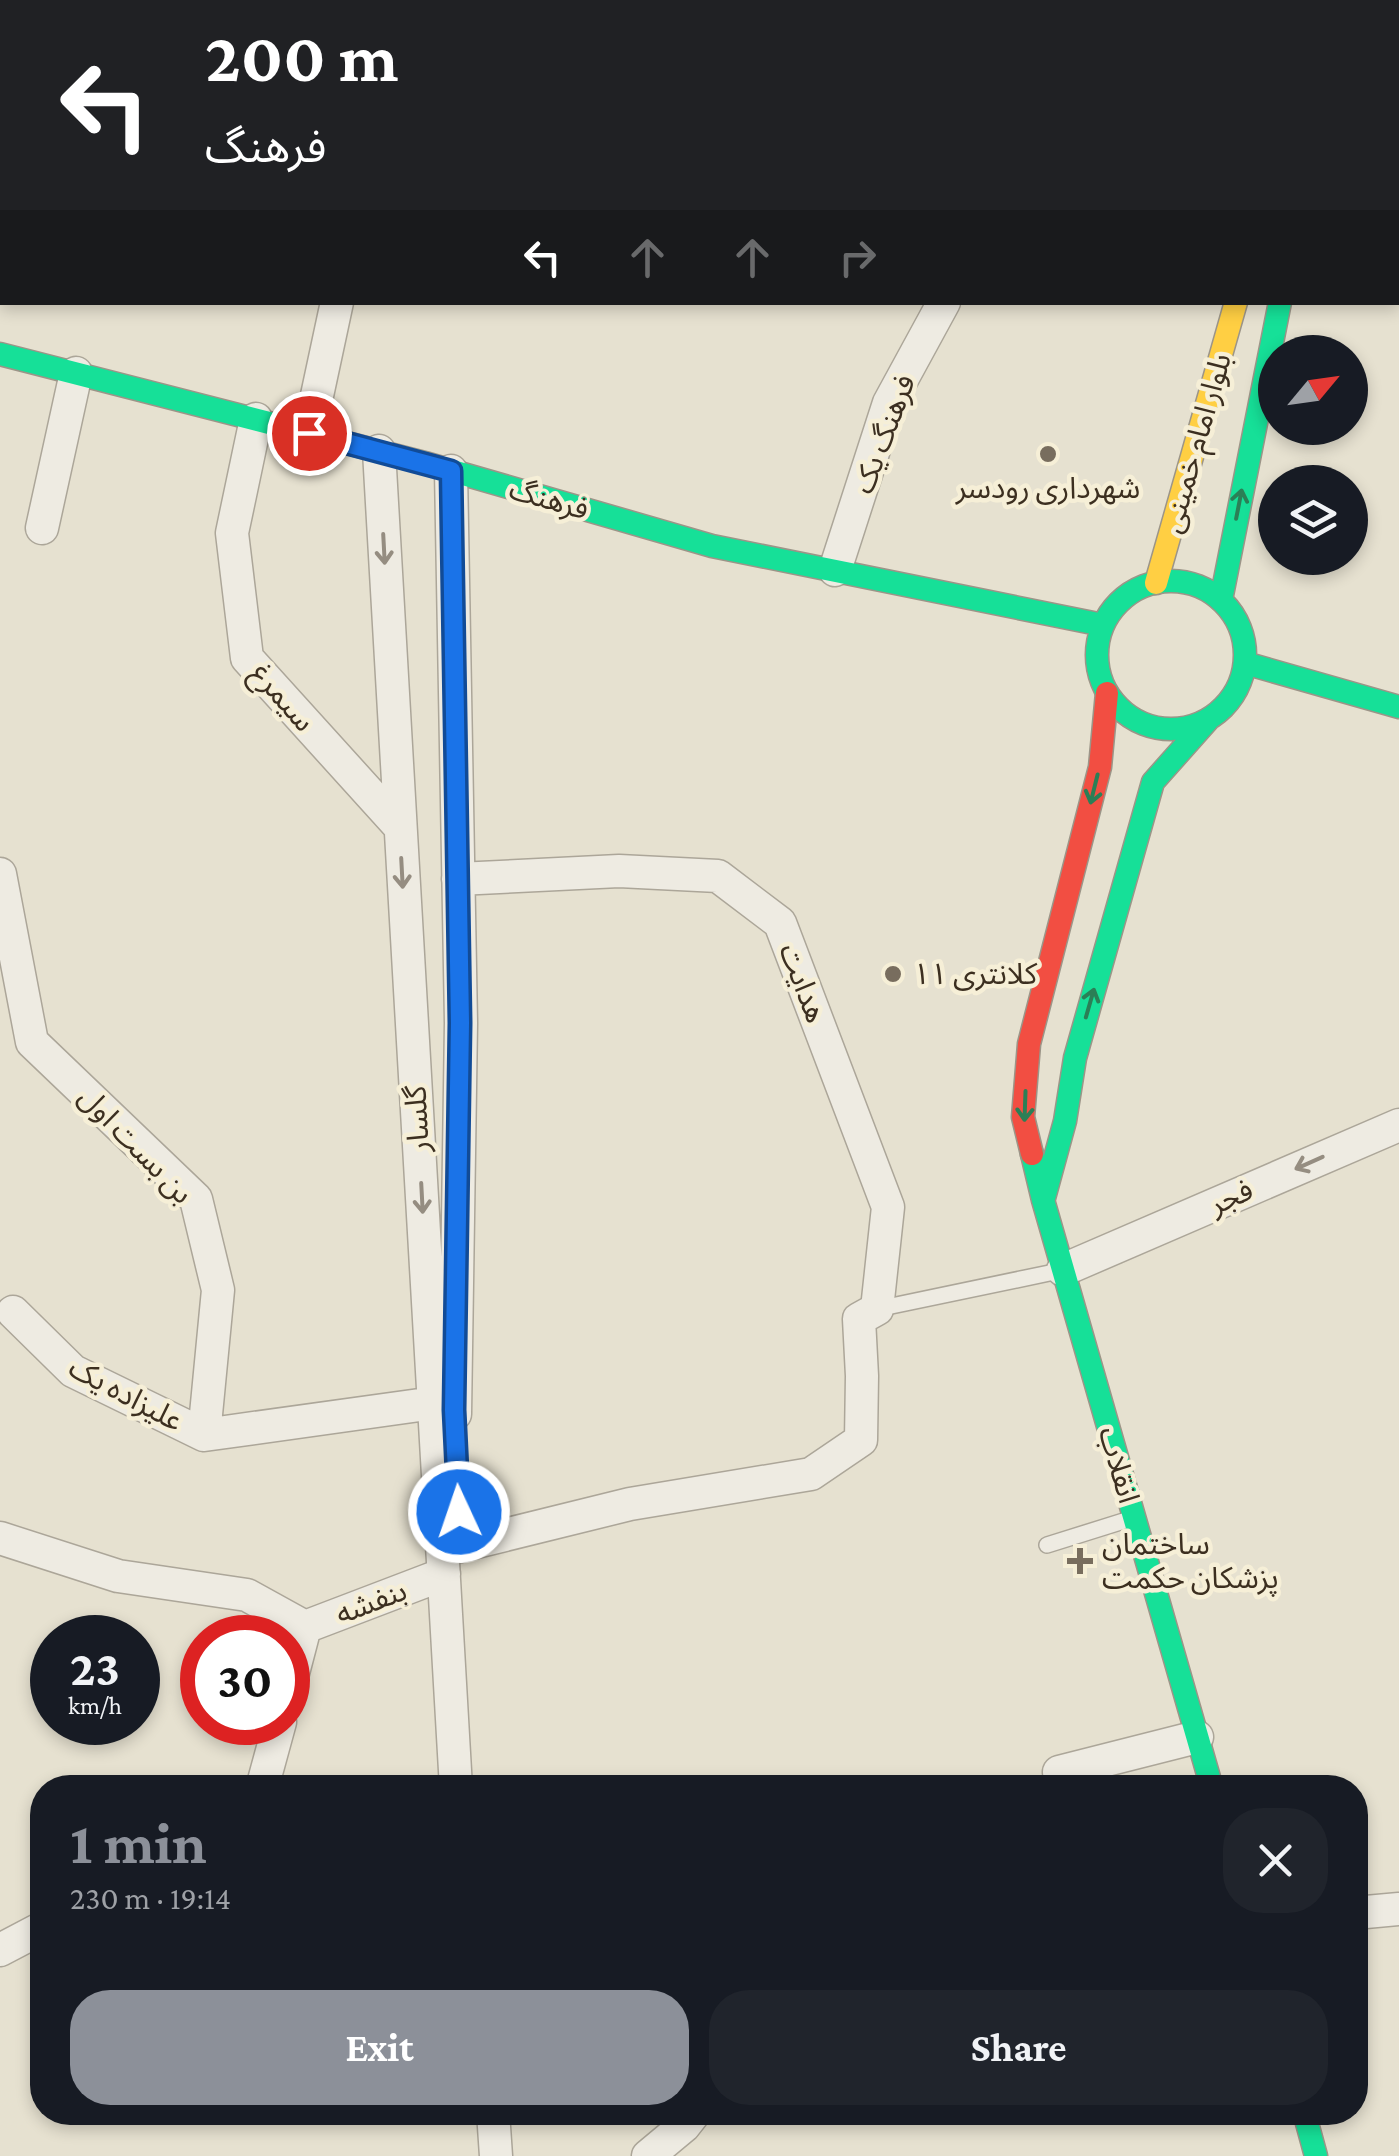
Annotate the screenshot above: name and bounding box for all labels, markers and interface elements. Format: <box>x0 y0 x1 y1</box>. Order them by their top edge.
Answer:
text: 200 m <box>205 18 398 96</box>
icon: left <box>40 40 170 170</box>
text: فرهنگ <box>205 122 326 172</box>
icon: left <box>515 230 570 285</box>
icon: ahead <box>620 230 675 285</box>
icon: ahead <box>725 230 780 285</box>
icon: right <box>830 230 885 285</box>
north arrow <box>1258 335 1368 445</box>
map controls <box>1258 335 1368 575</box>
street label: بلوار امام خمینی <box>1154 349 1243 538</box>
street label: فرهنگ یک <box>846 370 922 498</box>
pin <box>267 391 352 476</box>
icon: arrive <box>282 406 337 461</box>
marker: شهردارى رودسر <box>1037 443 1059 465</box>
button: layers <box>1258 465 1368 575</box>
place label: شهردارى رودسر <box>955 471 1140 505</box>
street label: فرهنگ <box>505 472 593 526</box>
one-way arrow <box>1230 489 1249 521</box>
one-way arrow <box>375 532 394 564</box>
street label: سیمرغ <box>240 656 322 741</box>
one-way arrow <box>1084 772 1102 804</box>
one-way arrow <box>393 857 412 889</box>
street label: هدایت <box>773 939 834 1027</box>
place label: کلانترى ١١ <box>913 957 1038 991</box>
marker: کلانترى ١١ <box>882 963 904 985</box>
one-way arrow <box>1082 988 1100 1019</box>
street label: بن بست اول <box>71 1080 200 1211</box>
street label: گلسار <box>398 1084 436 1154</box>
one-way arrow <box>1015 1089 1034 1121</box>
one-way arrow <box>1294 1155 1325 1173</box>
street label: فجر <box>1203 1172 1258 1222</box>
one-way arrow <box>413 1181 432 1213</box>
street label: علیزاده یک <box>63 1350 189 1438</box>
street label: انقلاب <box>1092 1423 1146 1507</box>
position arrow <box>407 1460 511 1564</box>
place label: ساختمان پزشکان حکمت <box>1102 1527 1279 1597</box>
marker: ساختمان پزشکان حکمت <box>1067 1548 1093 1574</box>
street label: بنفشه <box>331 1573 411 1630</box>
speed limit sign: 30 <box>180 1615 310 1745</box>
text: 23 <box>70 1640 120 1696</box>
text: km/h <box>68 1692 122 1719</box>
button: close <box>1223 1808 1328 1913</box>
text: 1 min <box>70 1809 207 1876</box>
text: 230 m · 19:14 <box>70 1880 231 1916</box>
button: Exit <box>70 1990 689 2105</box>
button: Share <box>709 1990 1328 2105</box>

